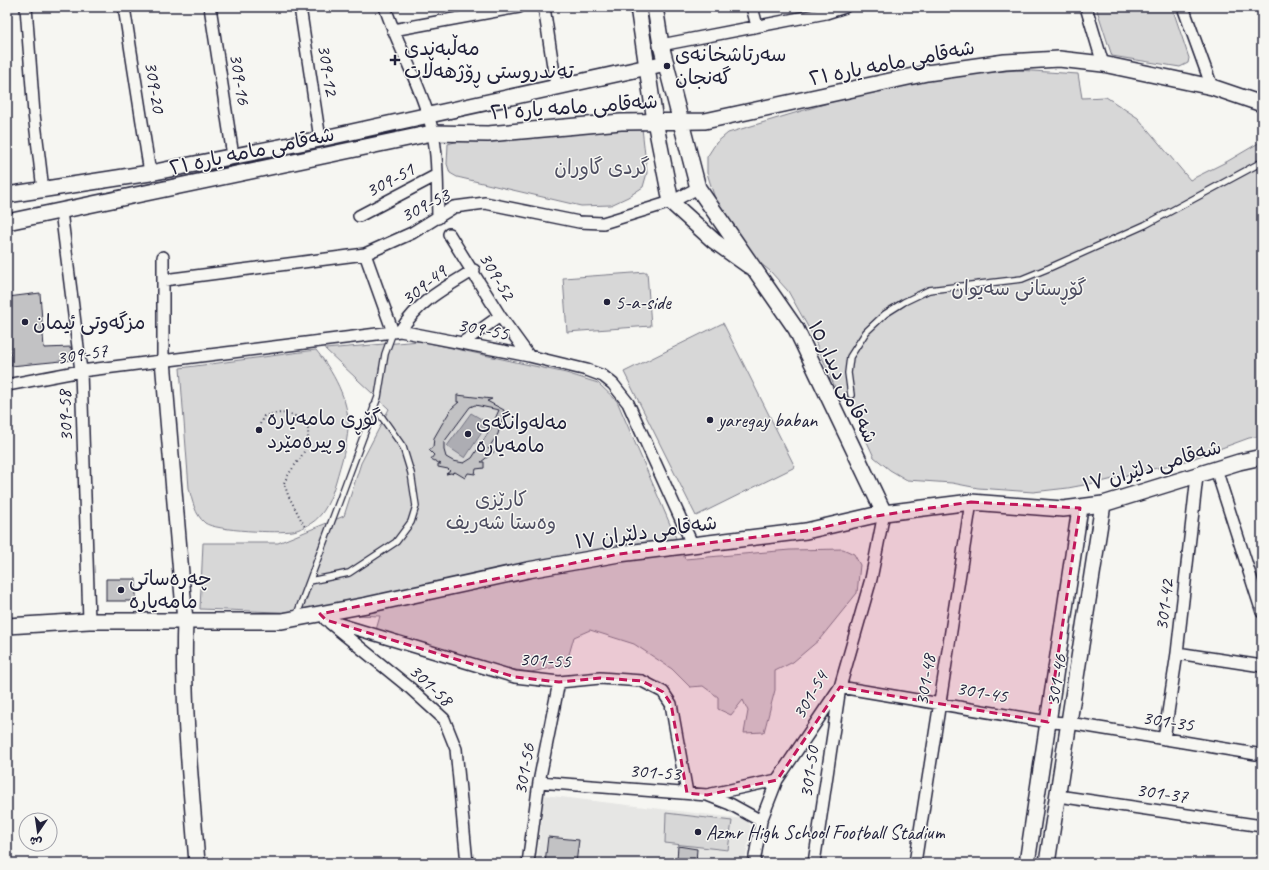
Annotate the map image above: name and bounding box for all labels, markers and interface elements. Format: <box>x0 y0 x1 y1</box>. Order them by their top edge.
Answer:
place label: مەڵبەندی تەندروستی ڕۆژهەڵات <box>404 34 574 88</box>
street label: شەقامی مامە یارە ٢١ <box>807 35 977 91</box>
place label: سەرتاشخانەی گەنجان <box>675 42 786 90</box>
street label: 309-12 <box>312 43 345 99</box>
street label: 309-16 <box>224 52 257 107</box>
marker: مەڵبەندی تەندروستی ڕۆژهەڵات <box>389 54 401 66</box>
street label: 309-20 <box>139 60 172 116</box>
marker: سەرتاشخانەی گەنجان <box>662 61 672 71</box>
street label: شەقامی مامە یارە ٢١ <box>489 89 659 125</box>
street label: شەقامی مامە یارە ٢١ <box>167 121 337 181</box>
park label: گردی گاوران <box>554 155 650 180</box>
street label: 309-51 <box>361 156 419 203</box>
street label: 309-53 <box>396 181 455 228</box>
street label: 309-52 <box>473 247 522 306</box>
street label: 309-49 <box>396 258 454 311</box>
park label: گۆڕستانی سەیوان <box>951 276 1087 305</box>
place label: 5-a-side <box>615 290 672 315</box>
marker: 5-a-side <box>602 297 612 307</box>
place label: مزگەوتی ئیمان <box>33 310 145 335</box>
street label: 309-55 <box>455 312 512 346</box>
marker: مزگەوتی ئیمان <box>20 317 30 327</box>
street label: شەقامی دیدار ١٥ <box>803 317 883 447</box>
street label: 309-57 <box>55 337 110 370</box>
street label: 309-58 <box>52 388 78 442</box>
place label: گۆڕی مامەیارە و پیرەمێرد <box>267 406 381 454</box>
place label: yaregay baban <box>717 408 818 433</box>
place label: مەلەوانگەی مامەیارە <box>476 410 567 458</box>
marker: yaregay baban <box>705 415 715 425</box>
marker: گۆڕی مامەیارە و پیرەمێرد <box>254 425 264 435</box>
marker: مەلەوانگەی مامەیارە <box>463 429 473 439</box>
street label: شەقامی دلێران ١٧ <box>1080 434 1224 498</box>
park label: کارێزی وەستا شەریف <box>446 487 556 535</box>
street label: شەقامی دلێران ١٧ <box>573 510 719 554</box>
place label: چەرەساتی مامەیارە <box>129 566 212 614</box>
street label: 301-42 <box>1148 576 1180 632</box>
marker: چەرەساتی مامەیارە <box>116 585 126 595</box>
street label: 301-55 <box>519 646 572 674</box>
street label: 301-48 <box>909 651 942 707</box>
street label: 301-46 <box>1040 652 1073 707</box>
street label: 301-58 <box>404 658 460 713</box>
street label: 301-54 <box>786 665 835 724</box>
street label: 301-45 <box>954 675 1011 709</box>
street label: 301-35 <box>1141 705 1196 738</box>
street label: 301-56 <box>507 740 541 797</box>
street label: 301-50 <box>793 743 825 799</box>
street label: 301-53 <box>628 758 684 786</box>
street label: 301-37 <box>1135 777 1190 809</box>
north arrow <box>18 812 58 852</box>
place label: Azmr High School Football Stadium <box>706 820 946 845</box>
marker: Azmr High School Football Stadium <box>693 827 703 837</box>
text: ش <box>28 834 43 850</box>

